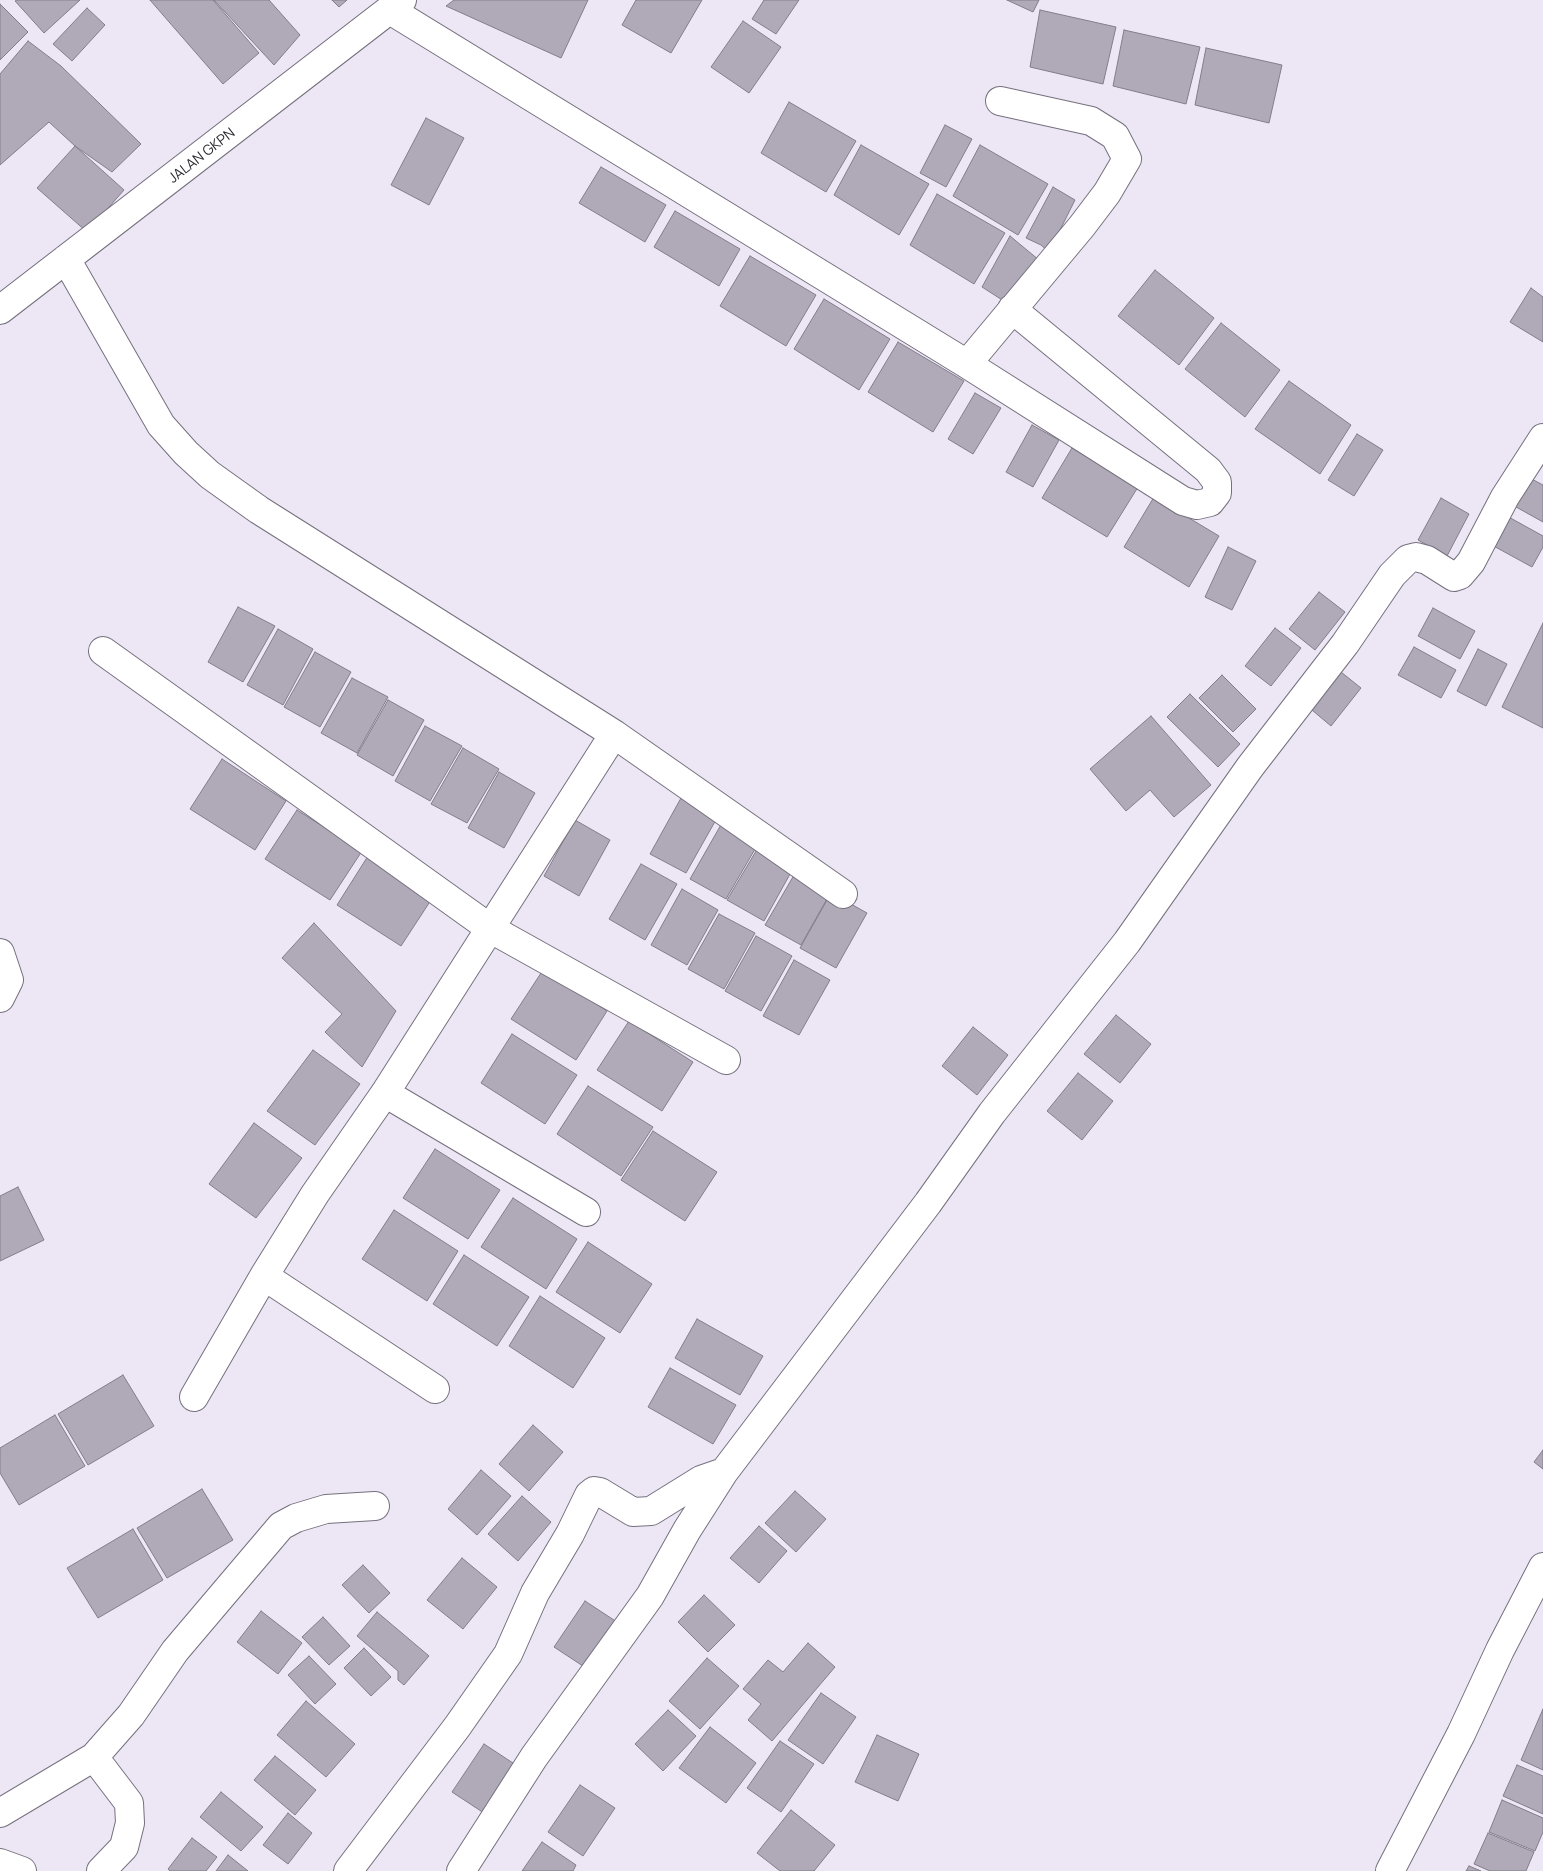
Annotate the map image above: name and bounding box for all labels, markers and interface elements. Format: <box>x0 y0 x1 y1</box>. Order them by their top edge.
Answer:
street label: JALAN GKPN <box>165 125 239 187</box>

